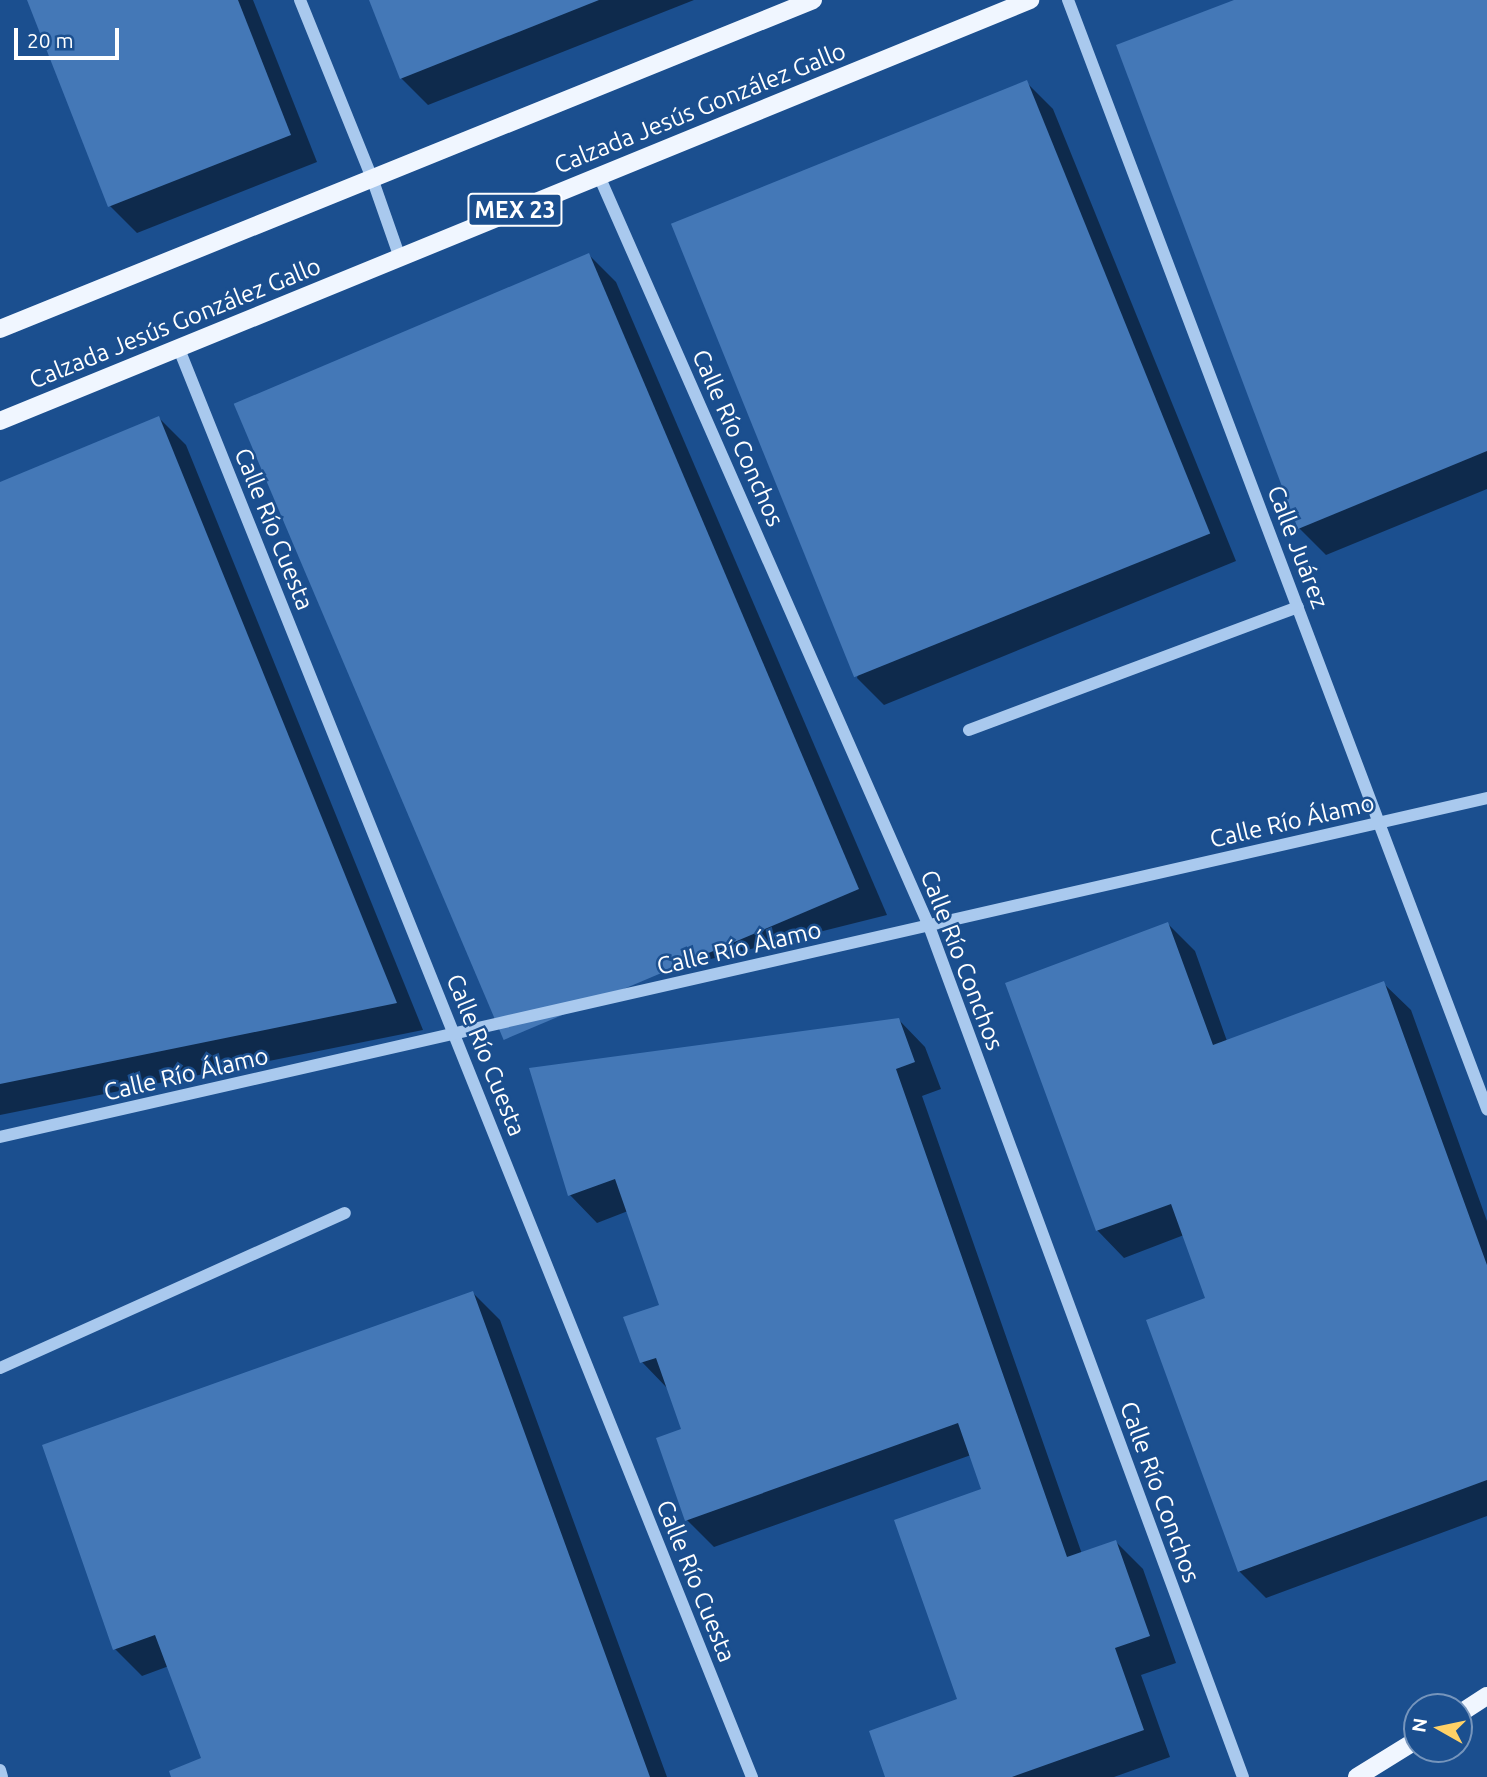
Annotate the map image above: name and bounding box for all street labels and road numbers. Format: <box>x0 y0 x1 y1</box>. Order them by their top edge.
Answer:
street label: Calzada Jesús González Gallo <box>550 36 850 180</box>
road number: MEX 23 <box>466 190 564 230</box>
street label: Calzada Jesús González Gallo <box>25 251 325 395</box>
street label: Calle Río Conchos <box>686 345 790 531</box>
street label: Calle Río Cuesta <box>228 444 320 614</box>
street label: Calle Juárez <box>1261 481 1335 613</box>
street label: Calle Río Álamo <box>1207 788 1377 854</box>
street label: Calle Río Conchos <box>914 866 1010 1054</box>
street label: Calle Río Álamo <box>654 915 824 981</box>
street label: Calle Río Cuesta <box>440 970 532 1140</box>
street label: Calle Río Álamo <box>101 1041 271 1107</box>
street label: Calle Río Conchos <box>1114 1398 1206 1586</box>
street label: Calle Río Cuesta <box>650 1496 742 1666</box>

